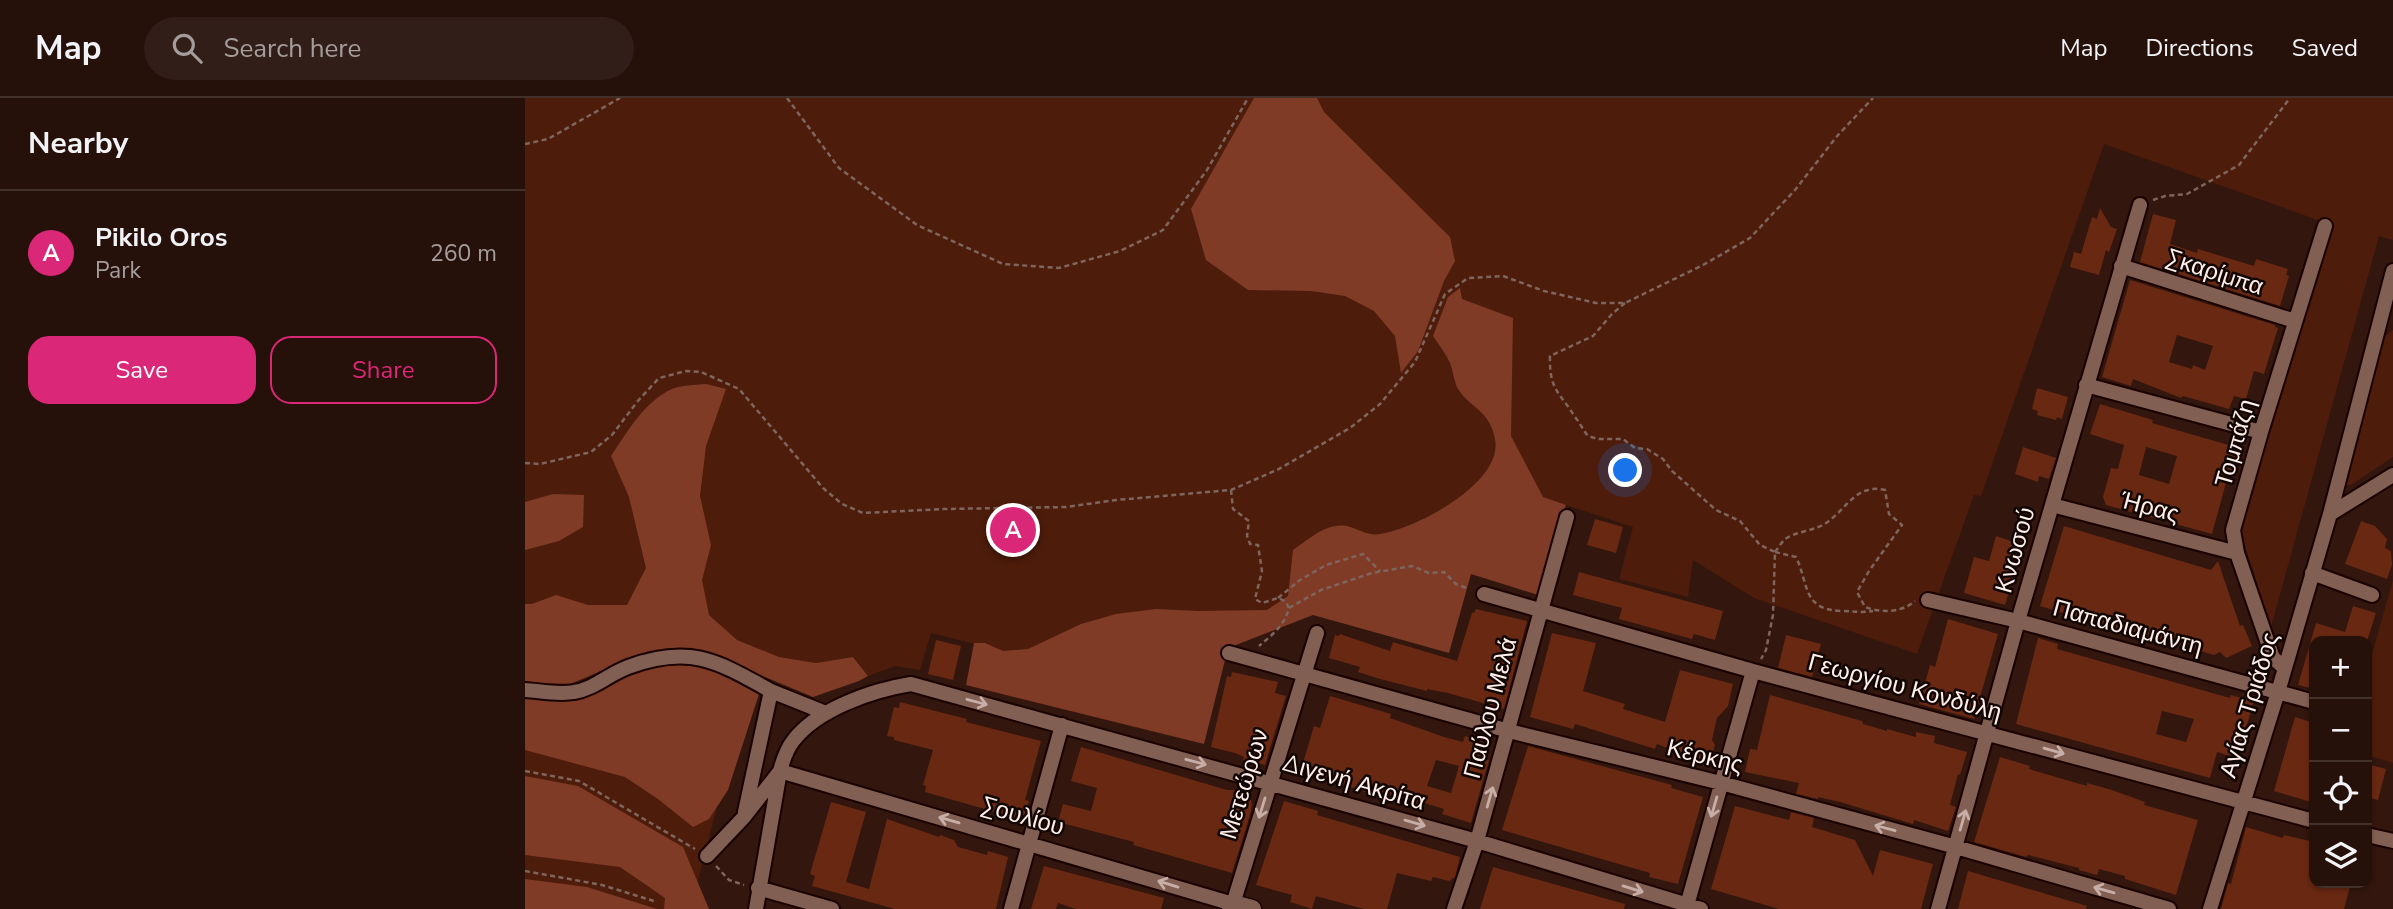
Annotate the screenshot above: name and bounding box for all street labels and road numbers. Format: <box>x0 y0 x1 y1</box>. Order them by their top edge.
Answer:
street label: Σκαρίμπα <box>2162 241 2268 303</box>
street label: Τομπάζη <box>2207 395 2263 491</box>
street label: Ήρας <box>2116 484 2183 530</box>
street label: Κνωσού <box>1987 503 2043 597</box>
street label: Παπαδιαμάντη <box>2050 592 2206 662</box>
street label: Αγίας Τριάδος <box>2212 628 2286 782</box>
street label: Παύλου Μελά <box>1456 634 1524 782</box>
street label: Γεωργίου Κονδύλη <box>1805 646 2005 728</box>
street label: Μετεώρων <box>1212 725 1276 843</box>
street label: Κέρκης <box>1664 731 1746 781</box>
street label: Διγενή Ακρίτα <box>1279 746 1429 818</box>
street label: Σουλίου <box>978 789 1068 843</box>

